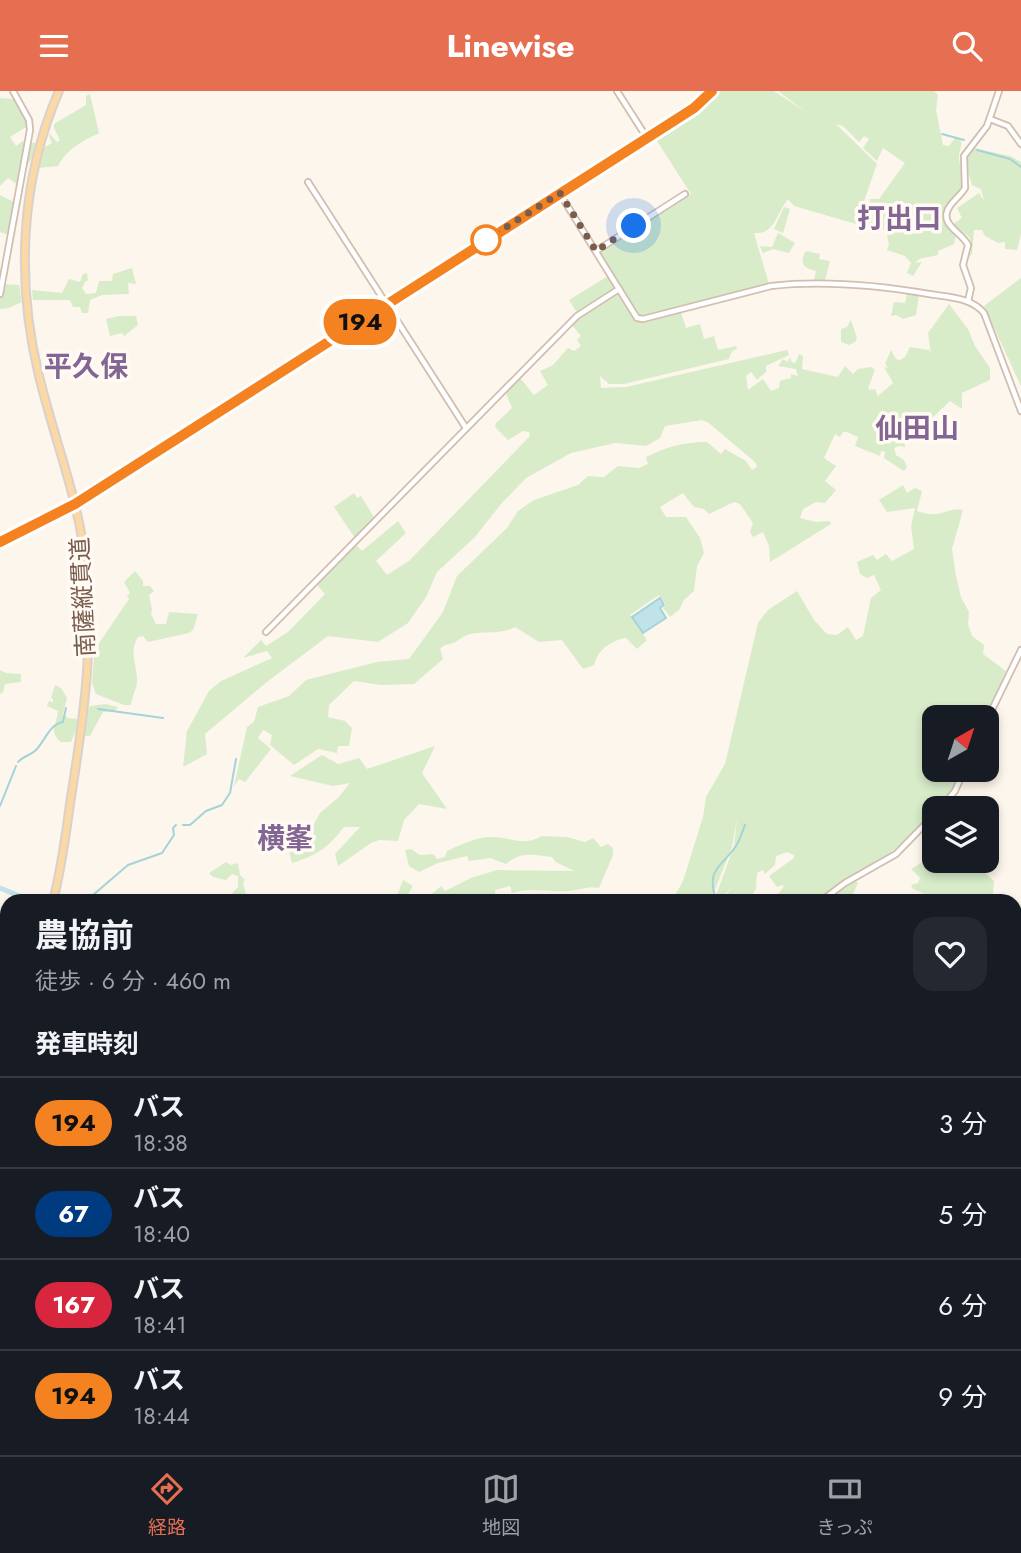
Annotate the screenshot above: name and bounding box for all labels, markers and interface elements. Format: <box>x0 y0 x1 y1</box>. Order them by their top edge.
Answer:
text: Linewise <box>446 23 575 69</box>
icon: menu <box>35 27 73 65</box>
icon: search <box>948 27 986 65</box>
district label: 打出口 <box>857 198 941 239</box>
your location <box>616 208 651 243</box>
unlabelled marker <box>471 225 501 255</box>
line badge: 194 <box>320 299 400 345</box>
text: 194 <box>337 304 383 339</box>
district label: 平久保 <box>44 346 129 387</box>
district label: 仙田山 <box>875 408 959 449</box>
street label: 南薩縦貫道 <box>62 536 103 658</box>
north arrow <box>922 705 999 782</box>
map controls <box>922 705 999 873</box>
button: layers <box>922 796 999 873</box>
district label: 横峯 <box>257 818 313 859</box>
text: 農協前 <box>35 912 134 959</box>
button: heart <box>913 917 987 991</box>
text: 徒歩 · 6 分 · 460 m <box>35 964 231 998</box>
text: 発車時刻 <box>35 1025 139 1063</box>
text: バス <box>133 1088 185 1126</box>
text: 194 <box>51 1105 96 1140</box>
text: 3 分 <box>939 1105 987 1143</box>
text: 18:38 <box>133 1126 188 1160</box>
text: バス <box>133 1179 185 1217</box>
text: 67 <box>58 1196 89 1231</box>
text: 5 分 <box>939 1196 987 1234</box>
text: 18:40 <box>133 1217 190 1251</box>
text: バス <box>133 1270 185 1308</box>
text: 167 <box>52 1287 95 1322</box>
text: 6 分 <box>938 1287 987 1325</box>
text: 18:41 <box>133 1308 187 1342</box>
text: バス <box>133 1361 185 1399</box>
text: 194 <box>51 1378 96 1413</box>
text: 9 分 <box>938 1378 987 1416</box>
text: 18:44 <box>133 1399 190 1433</box>
tab: 経路 <box>148 1470 186 1541</box>
tab: 地図 <box>482 1470 520 1541</box>
tab: きっぷ <box>817 1470 873 1541</box>

